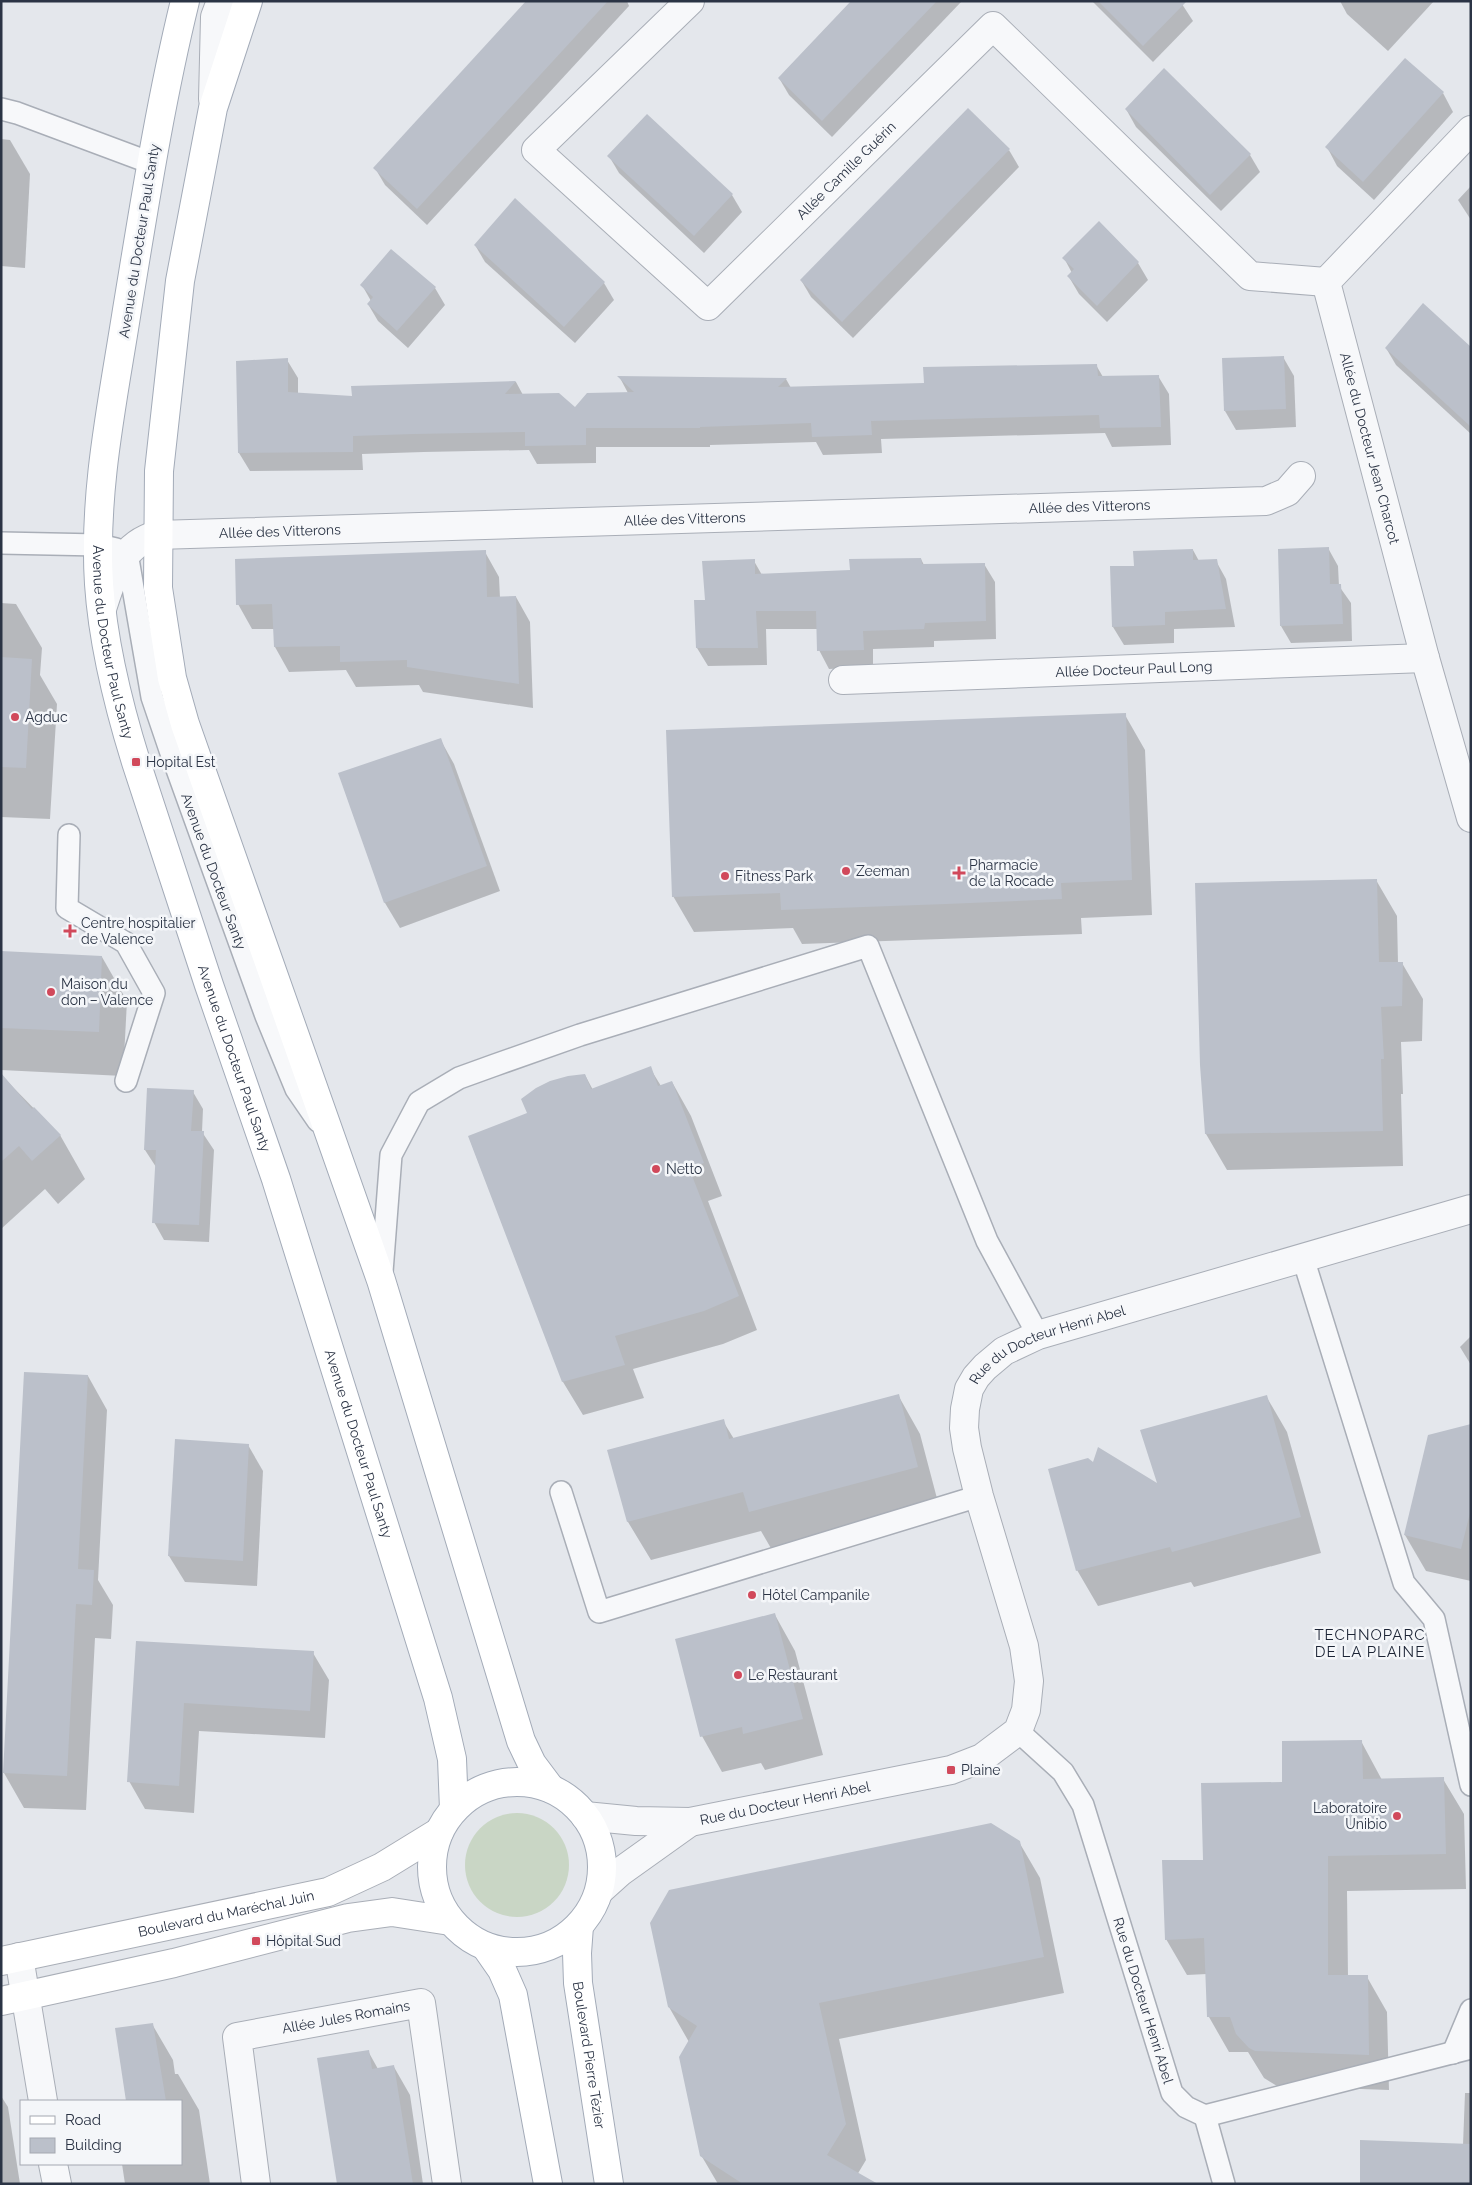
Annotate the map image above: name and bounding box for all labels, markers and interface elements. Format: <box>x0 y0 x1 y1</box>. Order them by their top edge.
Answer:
street label: Allée Camille Guérin <box>793 118 899 223</box>
street label: Avenue du Docteur Paul Santy <box>116 142 162 339</box>
street label: Allée du Docteur Jean Charcot <box>1337 351 1403 546</box>
street label: Allée des Vitterons <box>1028 497 1151 516</box>
street label: Allée des Vitterons <box>624 509 746 529</box>
street label: Allée des Vitterons <box>219 521 341 541</box>
street label: Avenue du Docteur Paul Santy <box>90 545 137 741</box>
street label: Allée Docteur Paul Long <box>1055 658 1213 680</box>
place label: Agduc <box>25 709 68 725</box>
marker: Agduc <box>9 711 21 723</box>
place label: Hopital Est <box>146 754 216 770</box>
marker: Hopital Est <box>130 756 142 768</box>
street label: Avenue du Docteur Santy <box>178 791 249 952</box>
place label: Pharmacie de la Rocade <box>969 857 1054 889</box>
place label: Zeeman <box>856 863 910 879</box>
marker: Zeeman <box>840 865 852 877</box>
marker: Pharmacie de la Rocade <box>953 867 965 879</box>
place label: Fitness Park <box>735 868 814 884</box>
marker: Fitness Park <box>719 870 731 882</box>
place label: Centre hospitalier de Valence <box>81 915 195 947</box>
marker: Centre hospitalier de Valence <box>63 924 77 938</box>
street label: Avenue du Docteur Paul Santy <box>195 963 274 1154</box>
place label: Maison du don – Valence <box>61 976 153 1008</box>
marker: Maison du don – Valence <box>45 986 57 998</box>
place label: Netto <box>666 1161 702 1177</box>
marker: Netto <box>650 1163 662 1175</box>
street label: Rue du Docteur Henri Abel <box>966 1302 1127 1387</box>
street label: Avenue du Docteur Paul Santy <box>322 1347 396 1540</box>
place label: Hôtel Campanile <box>762 1587 870 1603</box>
marker: Hôtel Campanile <box>746 1589 758 1601</box>
district label: TECHNOPARC DE LA PLAINE <box>1314 1626 1426 1661</box>
place label: Le Restaurant <box>748 1667 838 1683</box>
marker: Le Restaurant <box>732 1669 744 1681</box>
place label: Plaine <box>961 1762 1001 1778</box>
marker: Plaine <box>945 1764 957 1776</box>
street label: Rue du Docteur Henri Abel <box>698 1778 871 1828</box>
place label: Laboratoire Unibio <box>1313 1800 1387 1832</box>
marker: Laboratoire Unibio <box>1391 1810 1403 1822</box>
street label: Boulevard du Maréchal Juin <box>137 1887 316 1940</box>
street label: Rue du Docteur Henri Abel <box>1110 1915 1177 2086</box>
place label: Hôpital Sud <box>266 1933 341 1949</box>
marker: Hôpital Sud <box>250 1935 262 1947</box>
street label: Boulevard Pierre Tézier <box>570 1980 608 2130</box>
street label: Allée Jules Romains <box>281 1997 411 2037</box>
legend <box>20 2100 182 2165</box>
text: Road <box>65 2111 101 2129</box>
text: Building <box>65 2136 122 2154</box>

